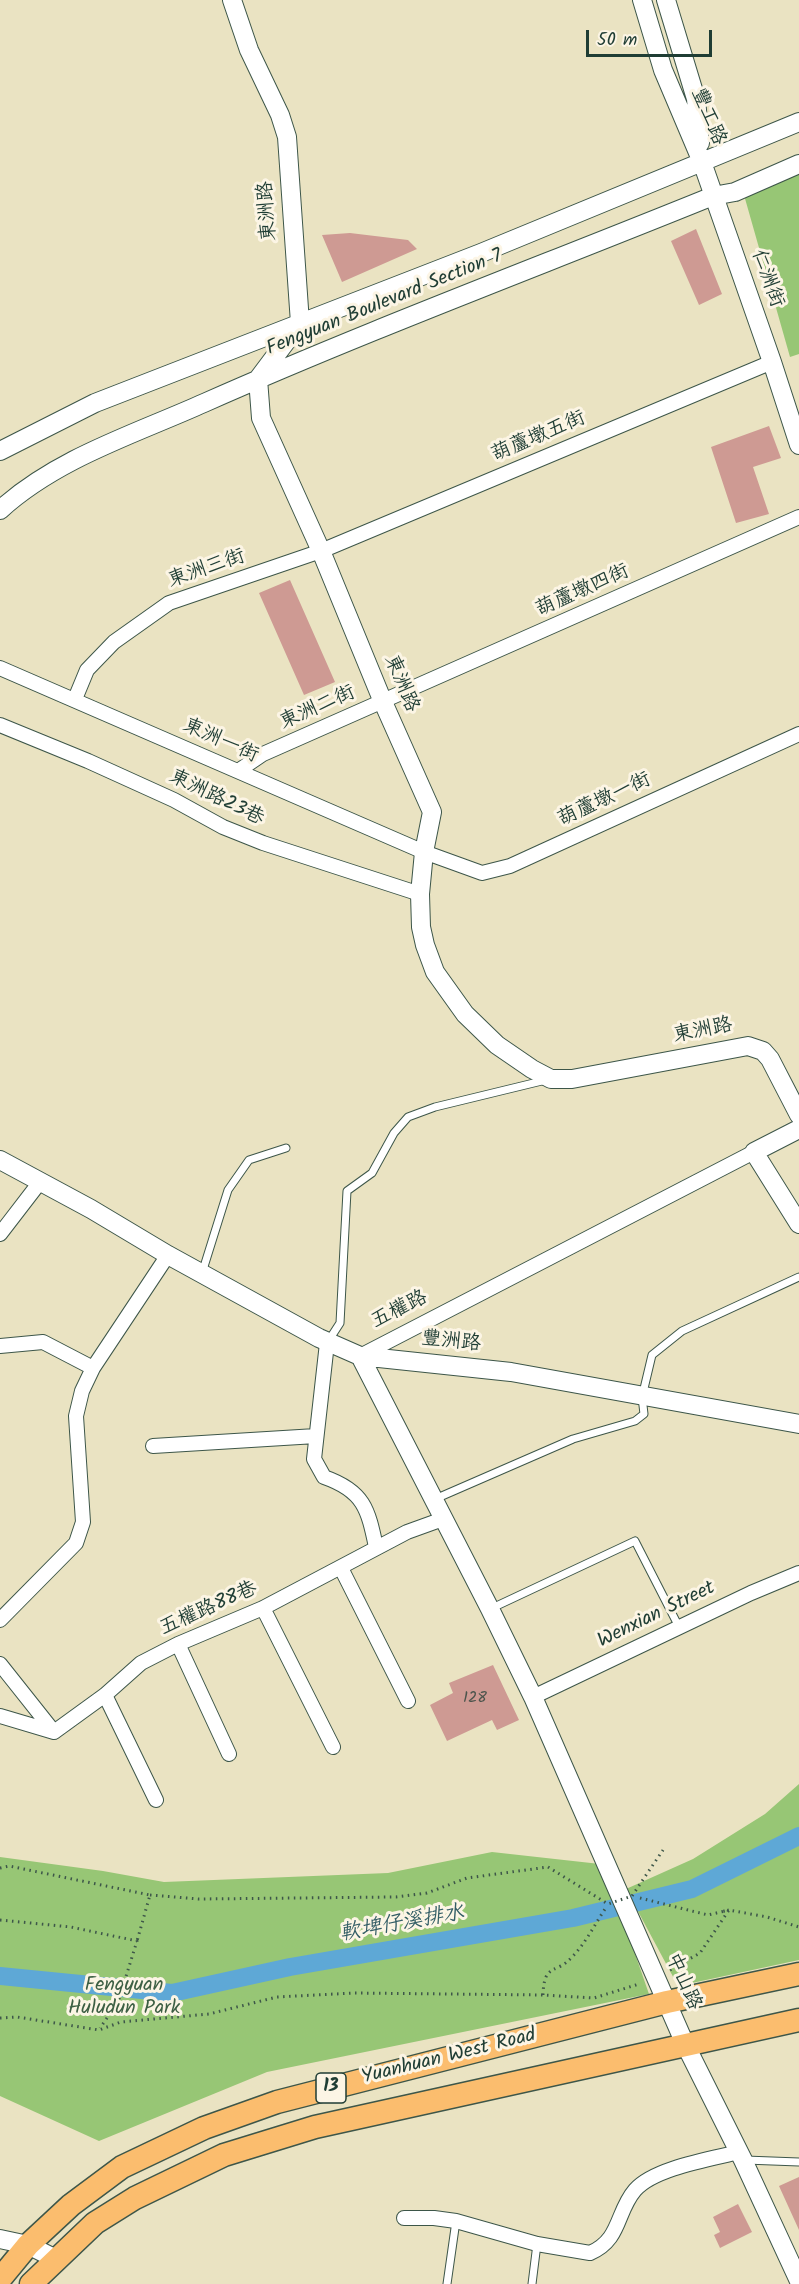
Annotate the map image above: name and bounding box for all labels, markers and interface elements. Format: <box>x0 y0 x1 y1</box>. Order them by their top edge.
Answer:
scale bar <box>589 18 715 56</box>
text: 50 m <box>597 26 637 55</box>
street label: 豐工路 <box>684 85 730 149</box>
street label: 東洲路 <box>255 180 283 242</box>
street label: Fengyuan Boulevard Section 7 <box>263 246 507 362</box>
street label: 仁洲街 <box>744 247 788 311</box>
street label: 葫蘆墩五街 <box>488 407 590 469</box>
street label: 東洲三街 <box>165 546 249 594</box>
street label: 葫蘆墩四街 <box>532 561 634 623</box>
street label: 東洲路 <box>377 652 423 716</box>
street label: 東洲二街 <box>277 682 359 736</box>
street label: 東洲一街 <box>179 715 261 769</box>
street label: 東洲路23巷 <box>164 766 268 832</box>
street label: 葫蘆墩一街 <box>555 769 655 833</box>
street label: 東洲路 <box>671 1014 735 1050</box>
street label: 五權路 <box>368 1287 432 1335</box>
street label: 豐洲路 <box>420 1328 482 1358</box>
street label: Wenxian Street <box>594 1577 720 1655</box>
street label: 五權路88巷 <box>157 1578 261 1642</box>
house number: 128 <box>463 1689 487 1709</box>
water label: 軟埤仔溪排水 <box>338 1902 466 1948</box>
street label: 中山路 <box>659 1950 705 2014</box>
park label: Fengyuan Huludun Park <box>68 1975 180 2022</box>
street label: Yuanhuan West Road <box>359 2025 539 2091</box>
road number: 13 <box>316 2073 346 2103</box>

